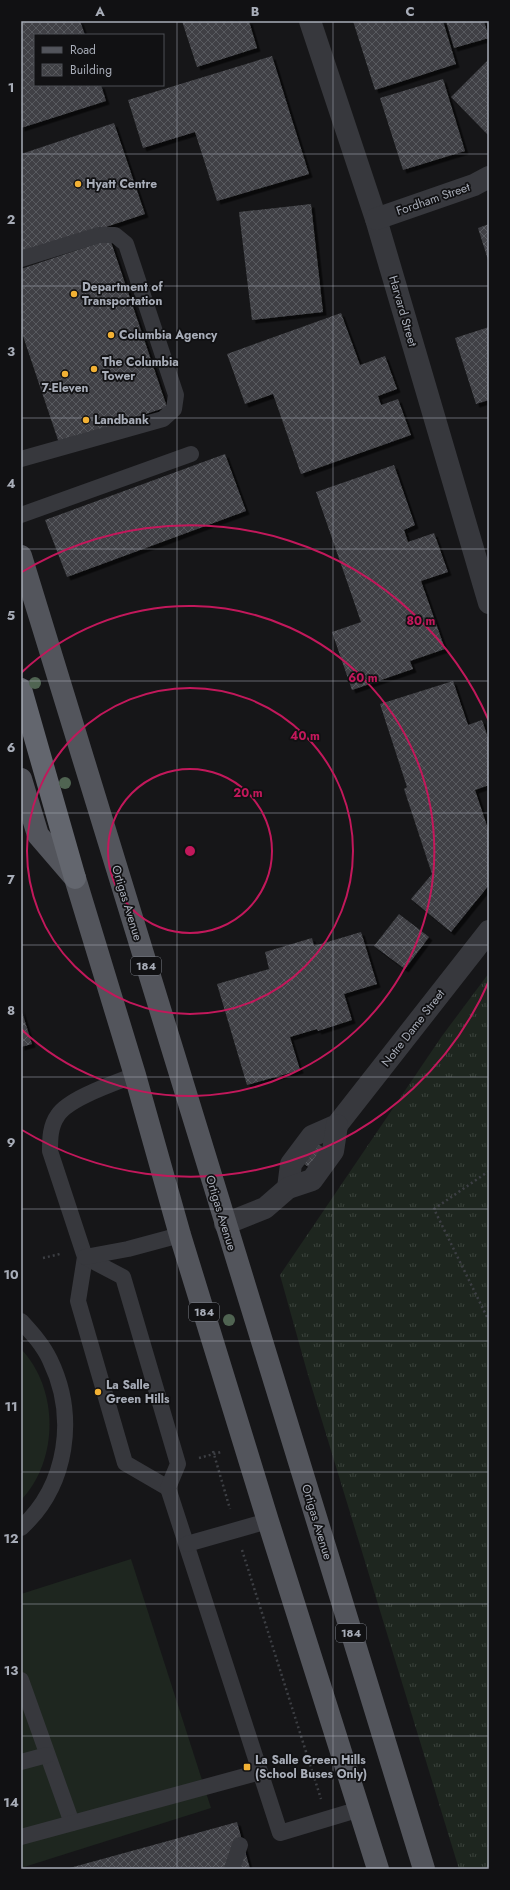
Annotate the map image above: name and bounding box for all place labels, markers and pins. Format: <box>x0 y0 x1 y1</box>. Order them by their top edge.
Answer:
place label: Hyatt Centre <box>86 175 157 193</box>
marker: Hyatt Centre <box>73 179 83 189</box>
place label: Department of Transportation <box>82 278 163 310</box>
marker: Department of Transportation <box>69 289 79 299</box>
place label: Columbia Agency <box>119 326 218 344</box>
marker: Columbia Agency <box>106 330 116 340</box>
place label: The Columbia Tower <box>102 353 179 385</box>
marker: The Columbia Tower <box>89 364 99 374</box>
marker: 7-Eleven <box>60 369 70 379</box>
place label: 7-Eleven <box>42 379 89 397</box>
place label: Landbank <box>94 411 149 429</box>
marker: Landbank <box>81 415 91 425</box>
centre of rings <box>183 844 197 858</box>
place label: La Salle Green Hills <box>106 1376 170 1408</box>
marker: La Salle Green Hills <box>93 1387 103 1397</box>
place label: La Salle Green Hills (School Buses Only) <box>255 1751 367 1783</box>
marker: La Salle Green Hills (School Buses Only) <box>242 1762 252 1772</box>

